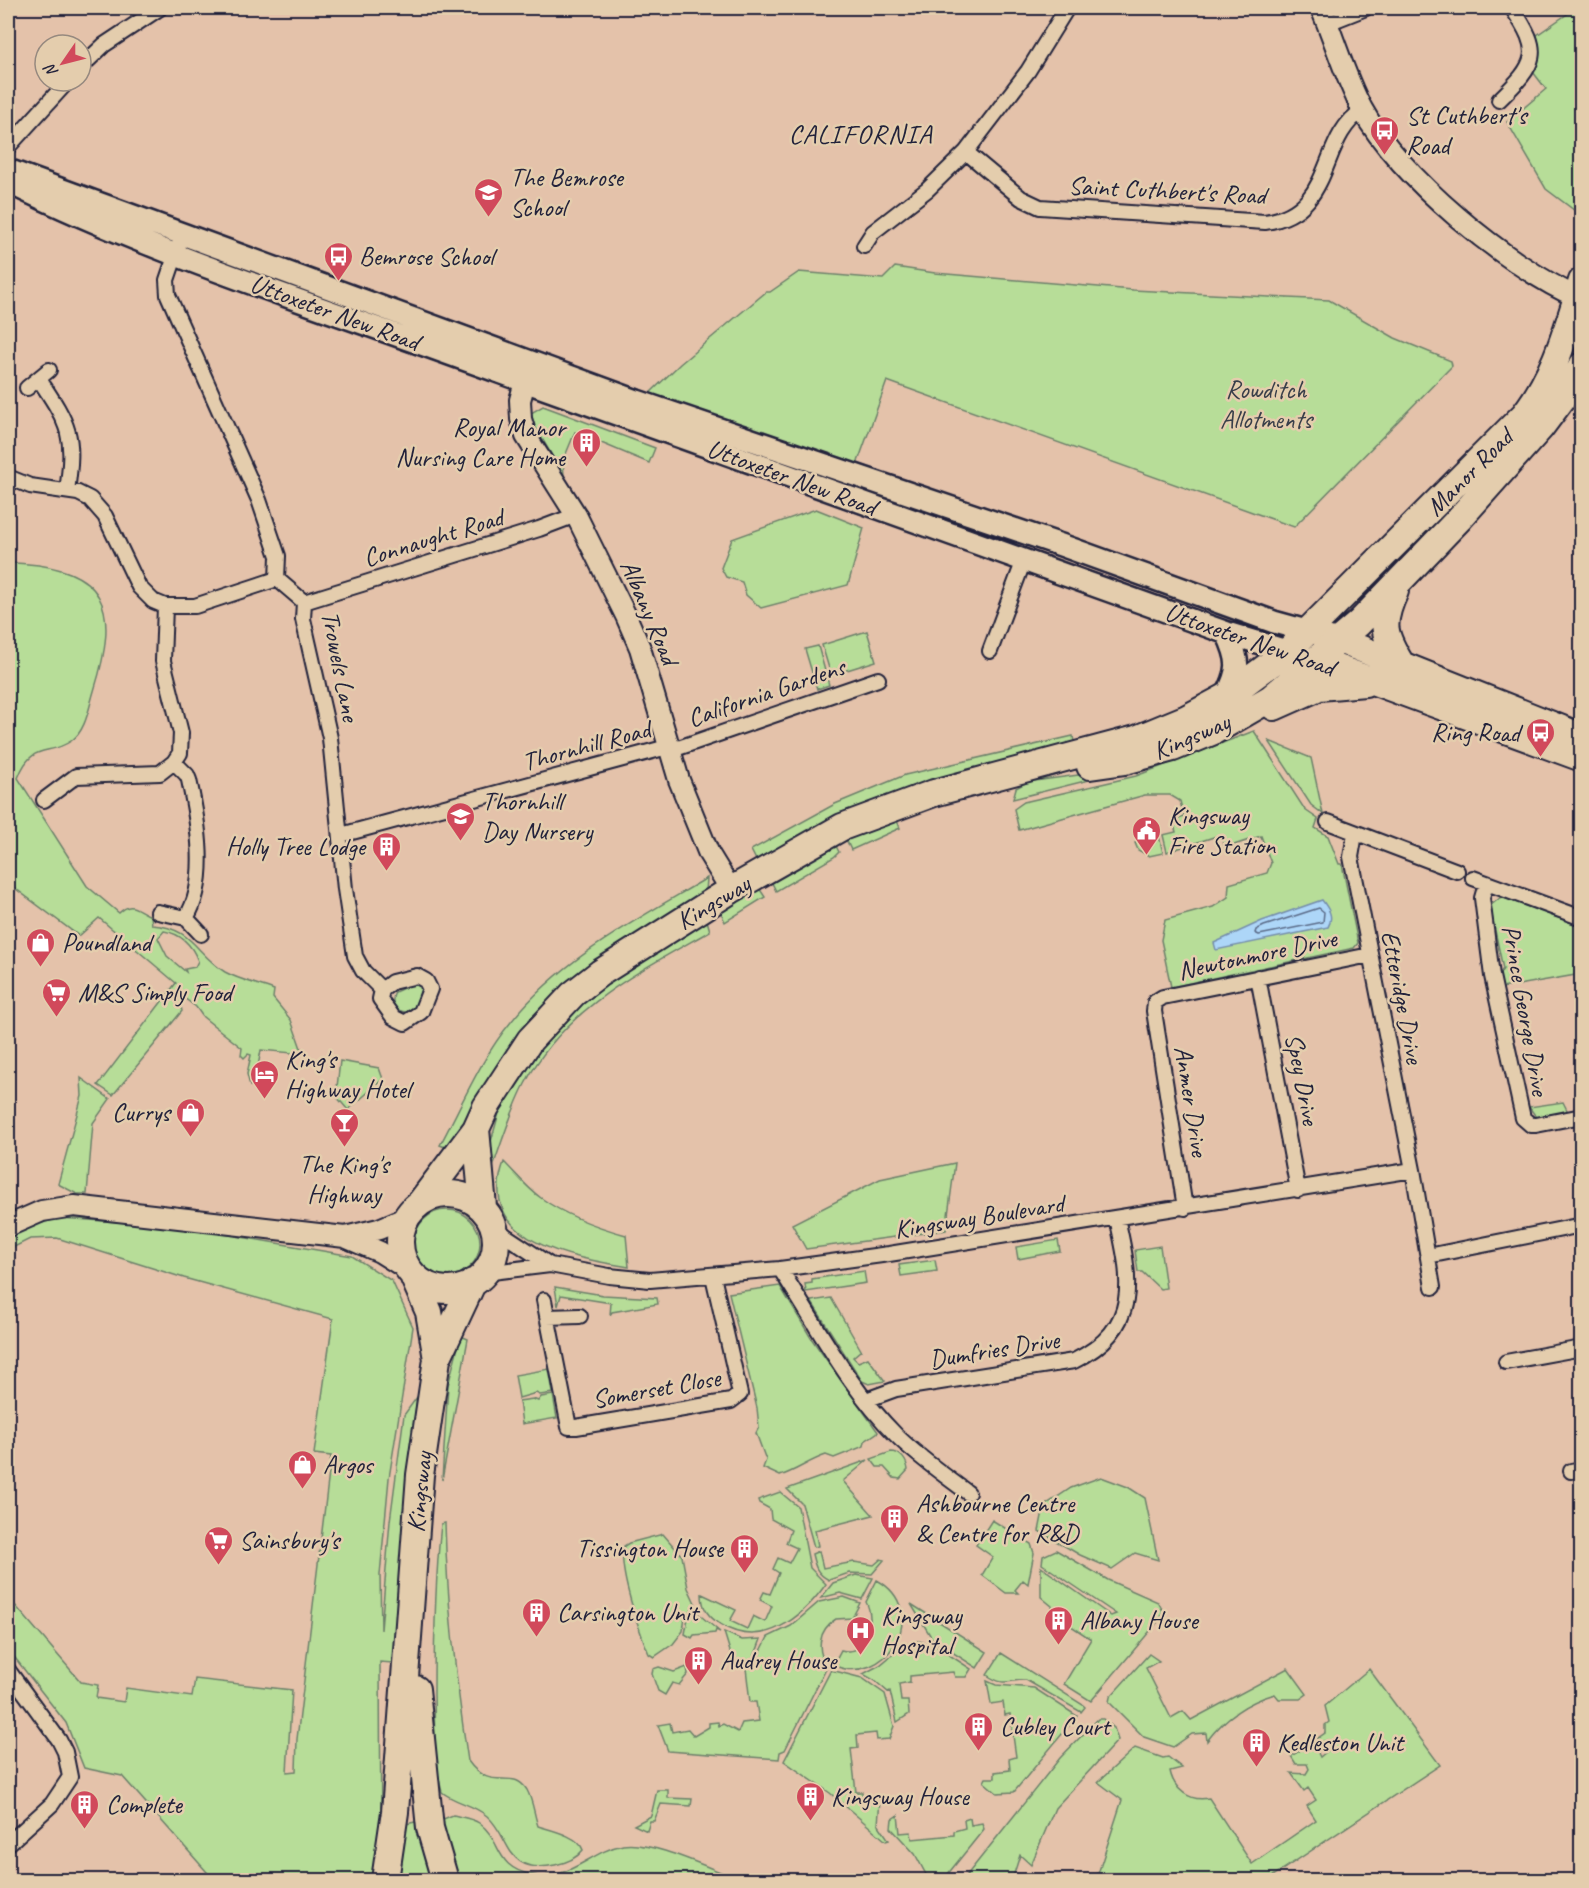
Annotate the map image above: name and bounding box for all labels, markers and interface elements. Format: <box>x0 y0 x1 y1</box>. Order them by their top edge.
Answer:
north arrow <box>33 33 93 93</box>
text: N <box>39 59 63 81</box>
place label: St Cuthbert's Road <box>1406 99 1528 162</box>
bus stop icon: St Cuthbert's Road <box>1369 114 1401 156</box>
district label: CALIFORNIA <box>789 117 933 151</box>
place label: The Bemrose School <box>510 161 625 224</box>
street label: Saint Cuthbert's Road <box>1068 169 1270 212</box>
school or university icon: The Bemrose School <box>473 176 505 218</box>
bus stop icon: Bemrose School <box>322 240 354 282</box>
place label: Bemrose School <box>359 240 498 273</box>
street label: Uttoxeter New Road <box>246 267 427 360</box>
park label: Rowditch Allotments <box>1220 373 1314 436</box>
place label: Royal Manor Nursing Care Home <box>396 411 568 474</box>
street label: Manor Road <box>1419 419 1523 523</box>
building icon: Royal Manor Nursing Care Home <box>570 426 602 468</box>
street label: Uttoxeter New Road <box>703 432 884 525</box>
street label: Connaught Road <box>359 499 511 574</box>
street label: Albany Road <box>613 555 688 673</box>
street label: Uttoxeter New Road <box>1161 595 1343 685</box>
street label: Trowels Lane <box>314 608 368 727</box>
street label: California Gardens <box>683 649 851 735</box>
street label: Kingsway <box>1148 705 1237 767</box>
street label: Thornhill Road <box>518 712 657 778</box>
place label: Ring Road <box>1431 716 1524 749</box>
bus stop icon: Ring Road <box>1525 716 1557 758</box>
place label: Thornhill Day Nursery <box>482 785 594 848</box>
place label: Kingsway Fire Station <box>1168 799 1277 862</box>
school or university icon: Thornhill Day Nursery <box>445 800 477 842</box>
public building icon: Kingsway Fire Station <box>1131 814 1163 856</box>
place label: Holly Tree Lodge <box>226 830 368 863</box>
building icon: Holly Tree Lodge <box>370 830 402 872</box>
street label: Kingsway <box>670 866 758 937</box>
street label: Newtonmore Drive <box>1175 921 1341 987</box>
street label: Prince George Drive <box>1494 922 1557 1100</box>
shop icon: Poundland <box>25 926 57 968</box>
place label: Poundland <box>62 926 155 959</box>
street label: Etteridge Drive <box>1373 928 1432 1068</box>
supermarket icon: M&S Simply Food <box>41 976 73 1018</box>
place label: M&S Simply Food <box>78 976 235 1009</box>
street label: Spey Drive <box>1277 1031 1328 1129</box>
place label: King's Highway Hotel <box>285 1043 415 1106</box>
street label: Anmer Drive <box>1167 1044 1217 1160</box>
hotel icon: King's Highway Hotel <box>248 1058 280 1100</box>
place label: Currys <box>112 1096 172 1129</box>
shop icon: Currys <box>175 1096 207 1138</box>
bar icon: The King's Highway <box>328 1106 360 1148</box>
place label: The King's Highway <box>299 1148 391 1211</box>
street label: Kingsway Boulevard <box>892 1186 1070 1246</box>
street label: Dumfries Drive <box>927 1323 1063 1376</box>
street label: Somerset Close <box>590 1361 724 1416</box>
shop icon: Argos <box>286 1448 318 1490</box>
place label: Argos <box>323 1448 375 1481</box>
street label: Kingsway <box>399 1448 440 1534</box>
place label: Ashbourne Centre & Centre for R&D <box>916 1487 1080 1550</box>
building icon: Ashbourne Centre & Centre for R&D <box>879 1502 911 1544</box>
supermarket icon: Sainsbury's <box>202 1524 234 1566</box>
place label: Sainsbury's <box>239 1524 341 1557</box>
place label: Tissington House <box>576 1532 725 1565</box>
building icon: Tissington House <box>728 1532 760 1574</box>
building icon: Carsington Unit <box>520 1596 552 1638</box>
place label: Carsington Unit <box>557 1596 701 1629</box>
place label: Kingsway Hospital <box>881 1599 964 1662</box>
building icon: Albany House <box>1043 1604 1075 1646</box>
place label: Albany House <box>1080 1604 1200 1637</box>
hospital icon: Kingsway Hospital <box>844 1614 876 1656</box>
building icon: Audrey House <box>683 1644 715 1686</box>
place label: Audrey House <box>720 1644 838 1677</box>
building icon: Cubley Court <box>963 1710 995 1752</box>
place label: Cubley Court <box>1000 1710 1112 1743</box>
building icon: Kedleston Unit <box>1240 1726 1272 1768</box>
place label: Kedleston Unit <box>1277 1726 1405 1759</box>
building icon: Kingsway House <box>794 1780 826 1822</box>
place label: Kingsway House <box>831 1780 970 1813</box>
building icon: Complete <box>69 1788 101 1830</box>
place label: Complete <box>106 1788 183 1821</box>

